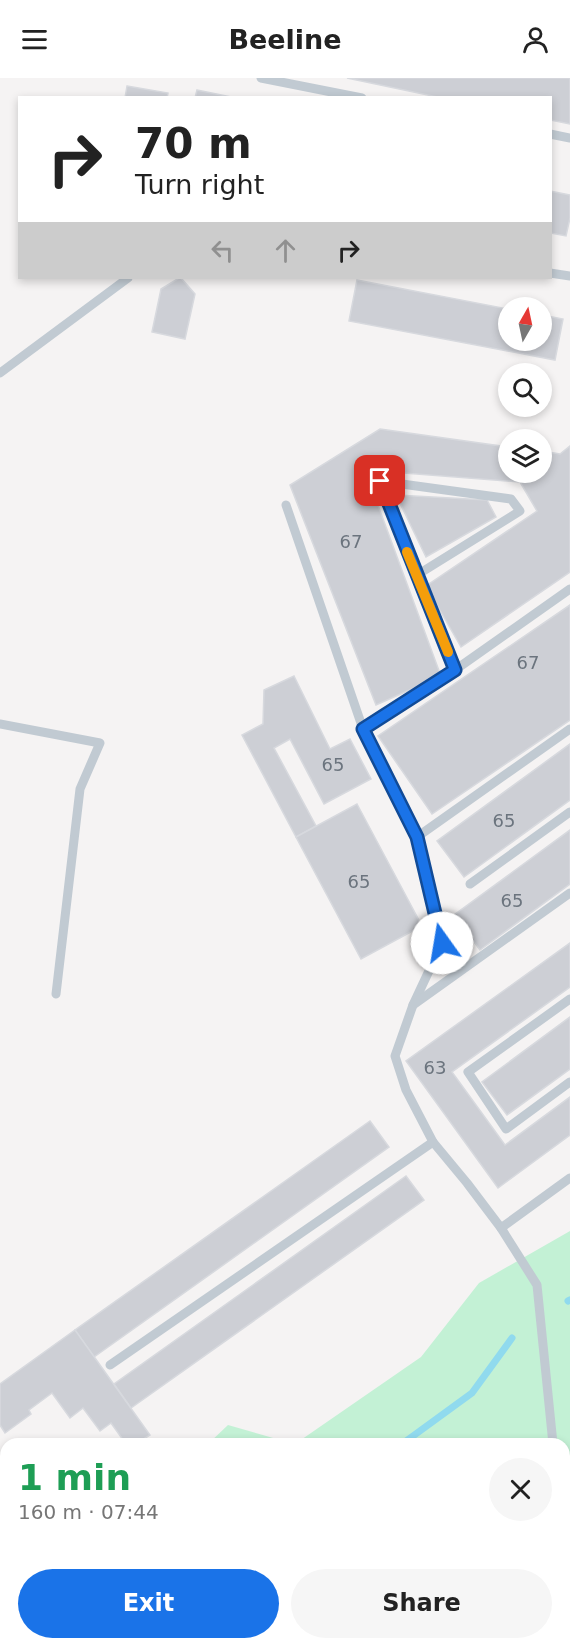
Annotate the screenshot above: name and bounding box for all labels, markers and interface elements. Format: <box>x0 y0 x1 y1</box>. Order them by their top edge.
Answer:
icon: menu <box>18 23 51 56</box>
icon: person <box>519 23 552 56</box>
text: Beeline <box>228 24 342 55</box>
text: 70 m <box>135 119 252 168</box>
icon: right <box>36 120 114 198</box>
text: Turn right <box>135 169 264 200</box>
icon: left <box>206 234 239 267</box>
icon: ahead <box>269 234 302 267</box>
icon: right <box>332 234 365 267</box>
north arrow <box>498 297 552 351</box>
map controls <box>498 297 552 483</box>
button: search <box>498 363 552 417</box>
button: layers <box>498 429 552 483</box>
pin <box>354 455 405 506</box>
icon: arrive <box>363 464 396 497</box>
house number: 67 <box>340 531 362 552</box>
house number: 67 <box>517 652 539 673</box>
house number: 65 <box>322 754 344 775</box>
house number: 65 <box>493 810 515 831</box>
house number: 65 <box>348 871 370 892</box>
house number: 65 <box>501 890 523 911</box>
position arrow <box>410 911 474 975</box>
house number: 63 <box>424 1057 446 1078</box>
text: 1 min <box>18 1457 131 1498</box>
button: close <box>489 1458 552 1521</box>
text: 160 m · 07:44 <box>18 1500 159 1524</box>
button: Exit <box>18 1569 279 1638</box>
button: Share <box>291 1569 552 1638</box>

